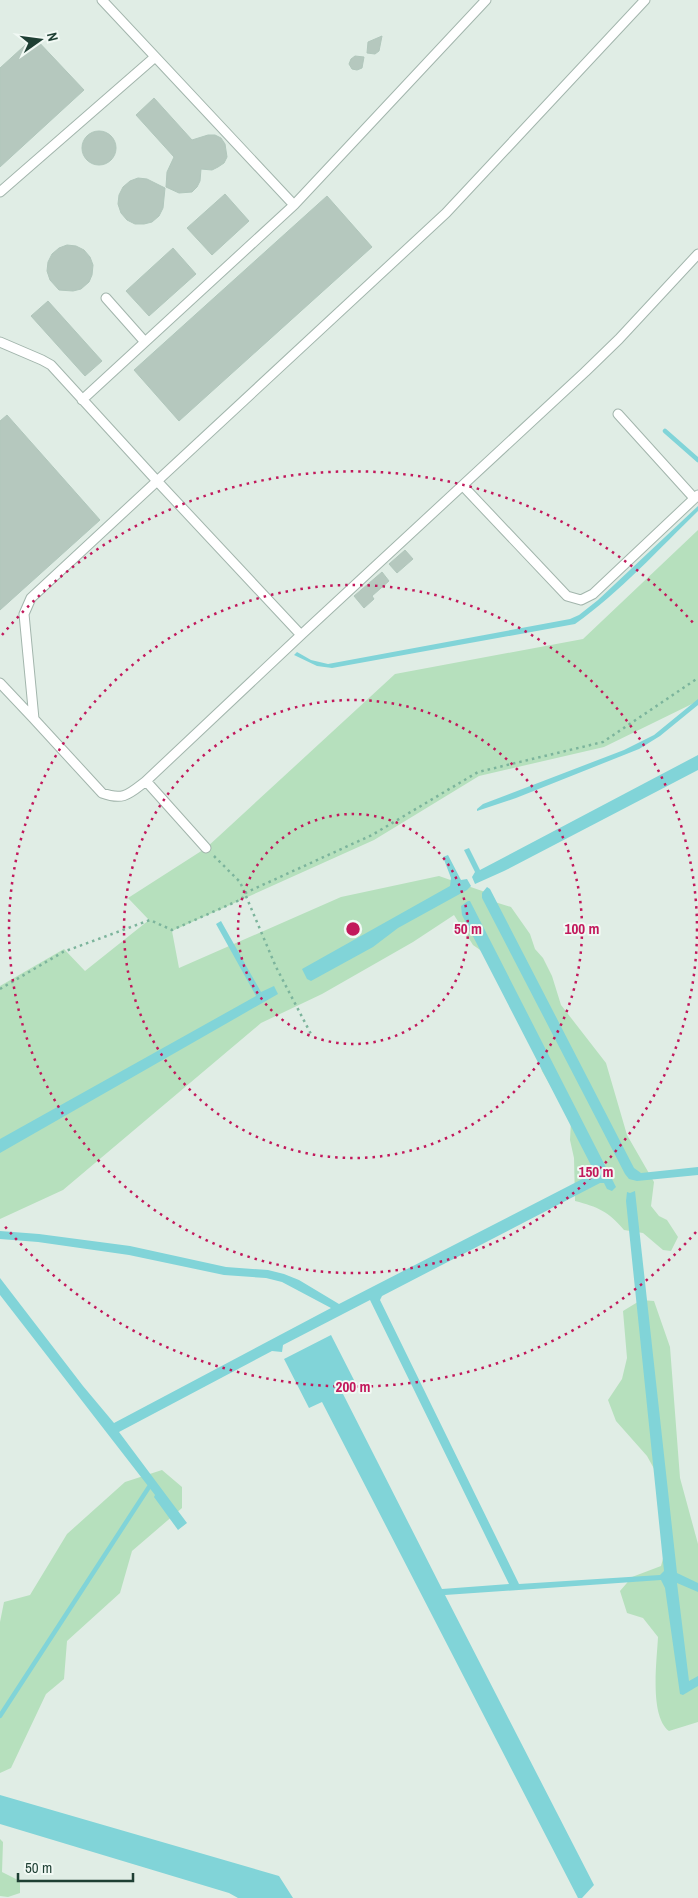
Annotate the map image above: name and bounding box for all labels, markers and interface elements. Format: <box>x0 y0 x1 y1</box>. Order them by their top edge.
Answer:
north arrow <box>15 15 65 65</box>
text: N <box>43 31 62 43</box>
text: 50 m <box>454 918 482 939</box>
text: 100 m <box>565 918 599 939</box>
centre of rings <box>344 920 362 938</box>
text: 150 m <box>579 1161 613 1182</box>
text: 200 m <box>336 1376 370 1397</box>
scale bar <box>18 1850 132 1882</box>
text: 50 m <box>25 1857 52 1878</box>

